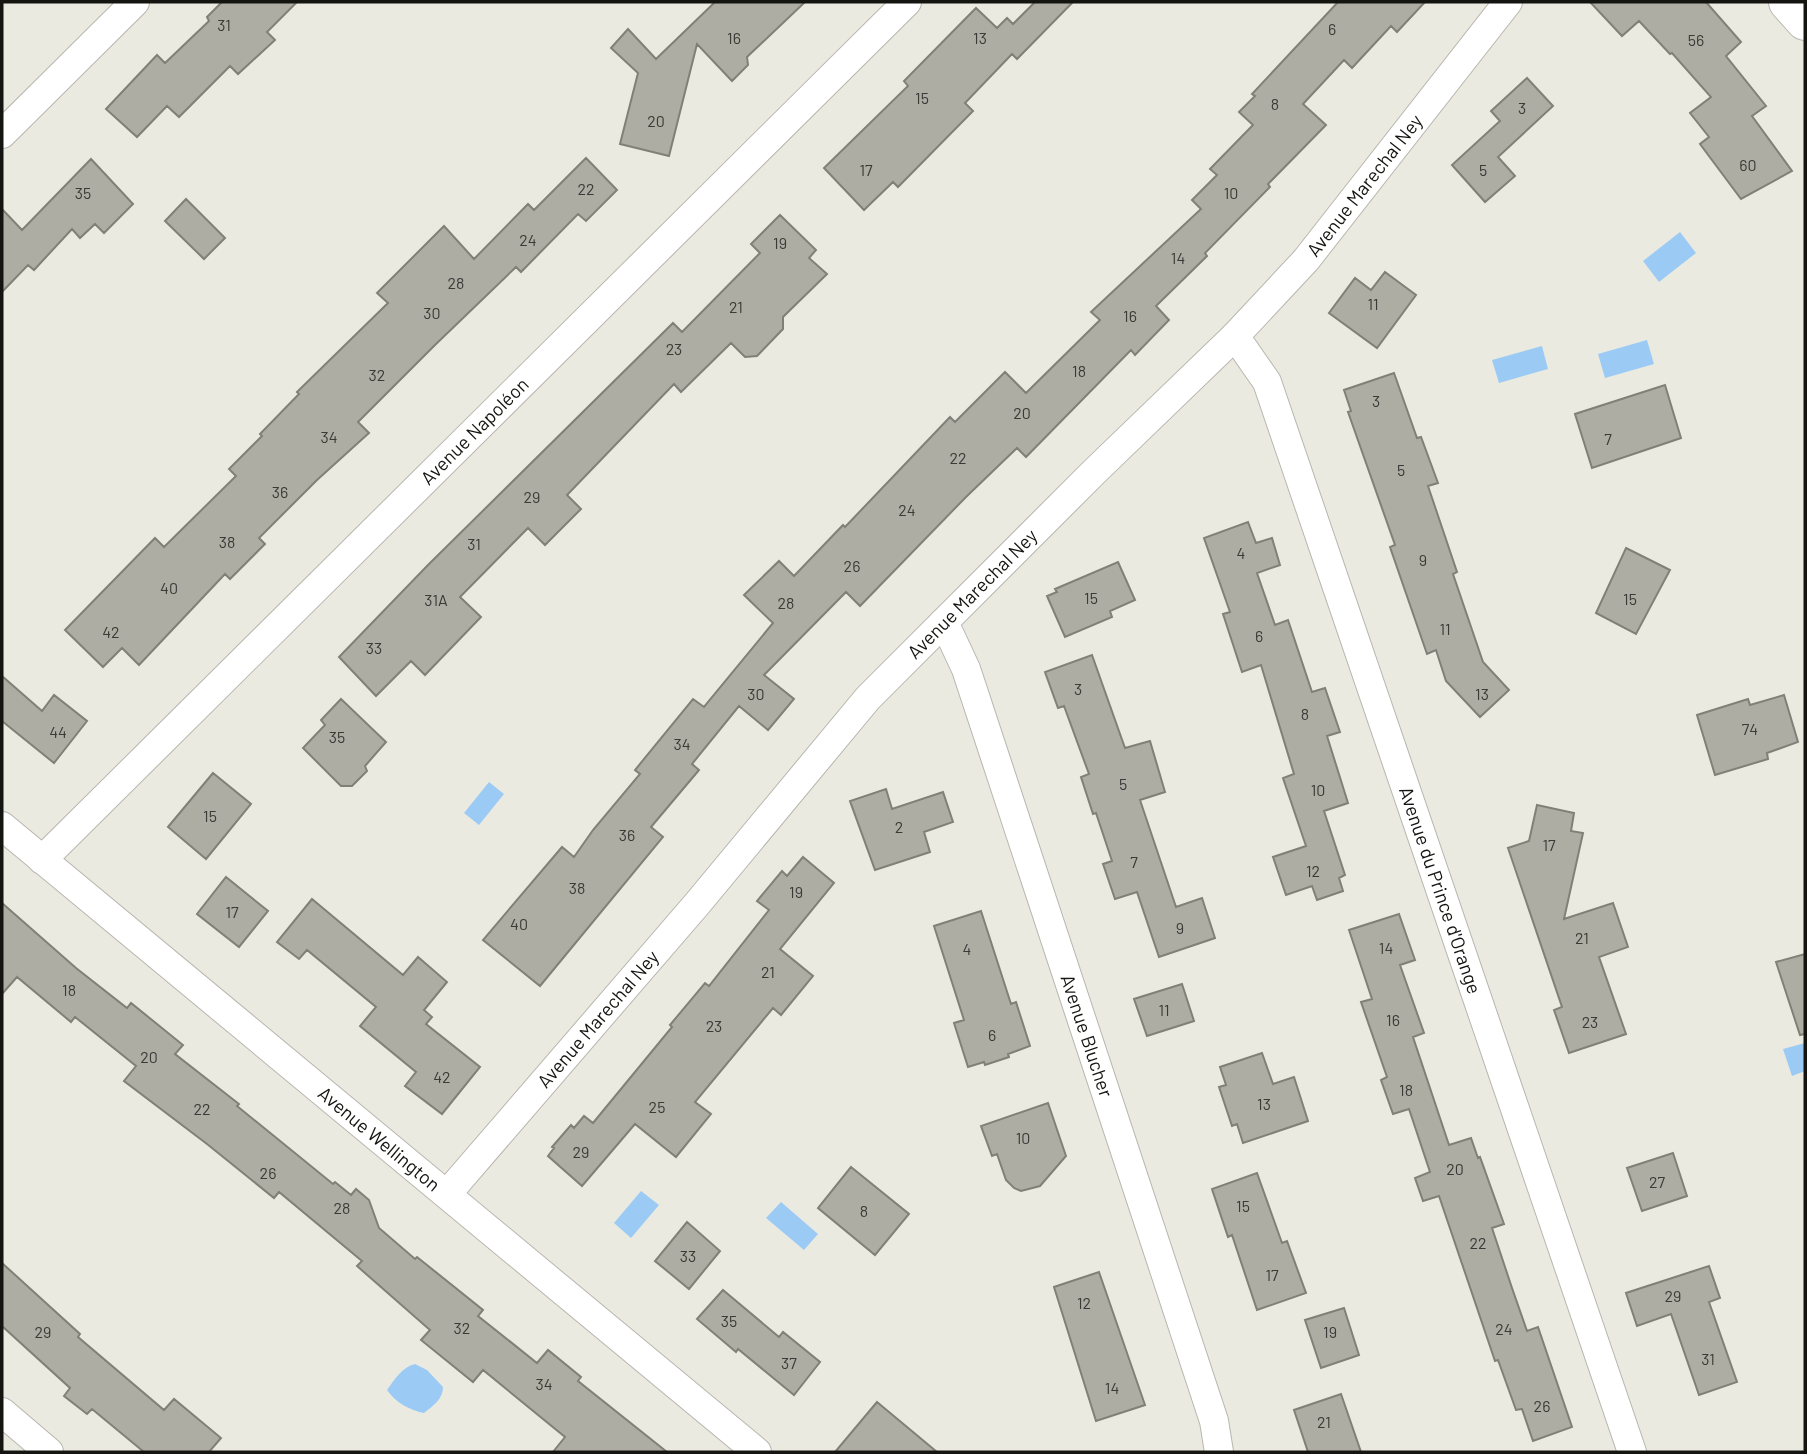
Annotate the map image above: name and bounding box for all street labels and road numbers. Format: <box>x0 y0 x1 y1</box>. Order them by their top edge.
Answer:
street label: Avenue Marechal Ney <box>1301 109 1427 261</box>
street label: Avenue Napoléon <box>415 372 533 489</box>
street label: Avenue Marechal Ney <box>902 524 1042 663</box>
street label: Avenue du Prince d'Orange <box>1395 783 1487 997</box>
street label: Avenue Marechal Ney <box>532 945 663 1092</box>
street label: Avenue Blucher <box>1056 971 1118 1100</box>
street label: Avenue Wellington <box>314 1081 445 1196</box>

